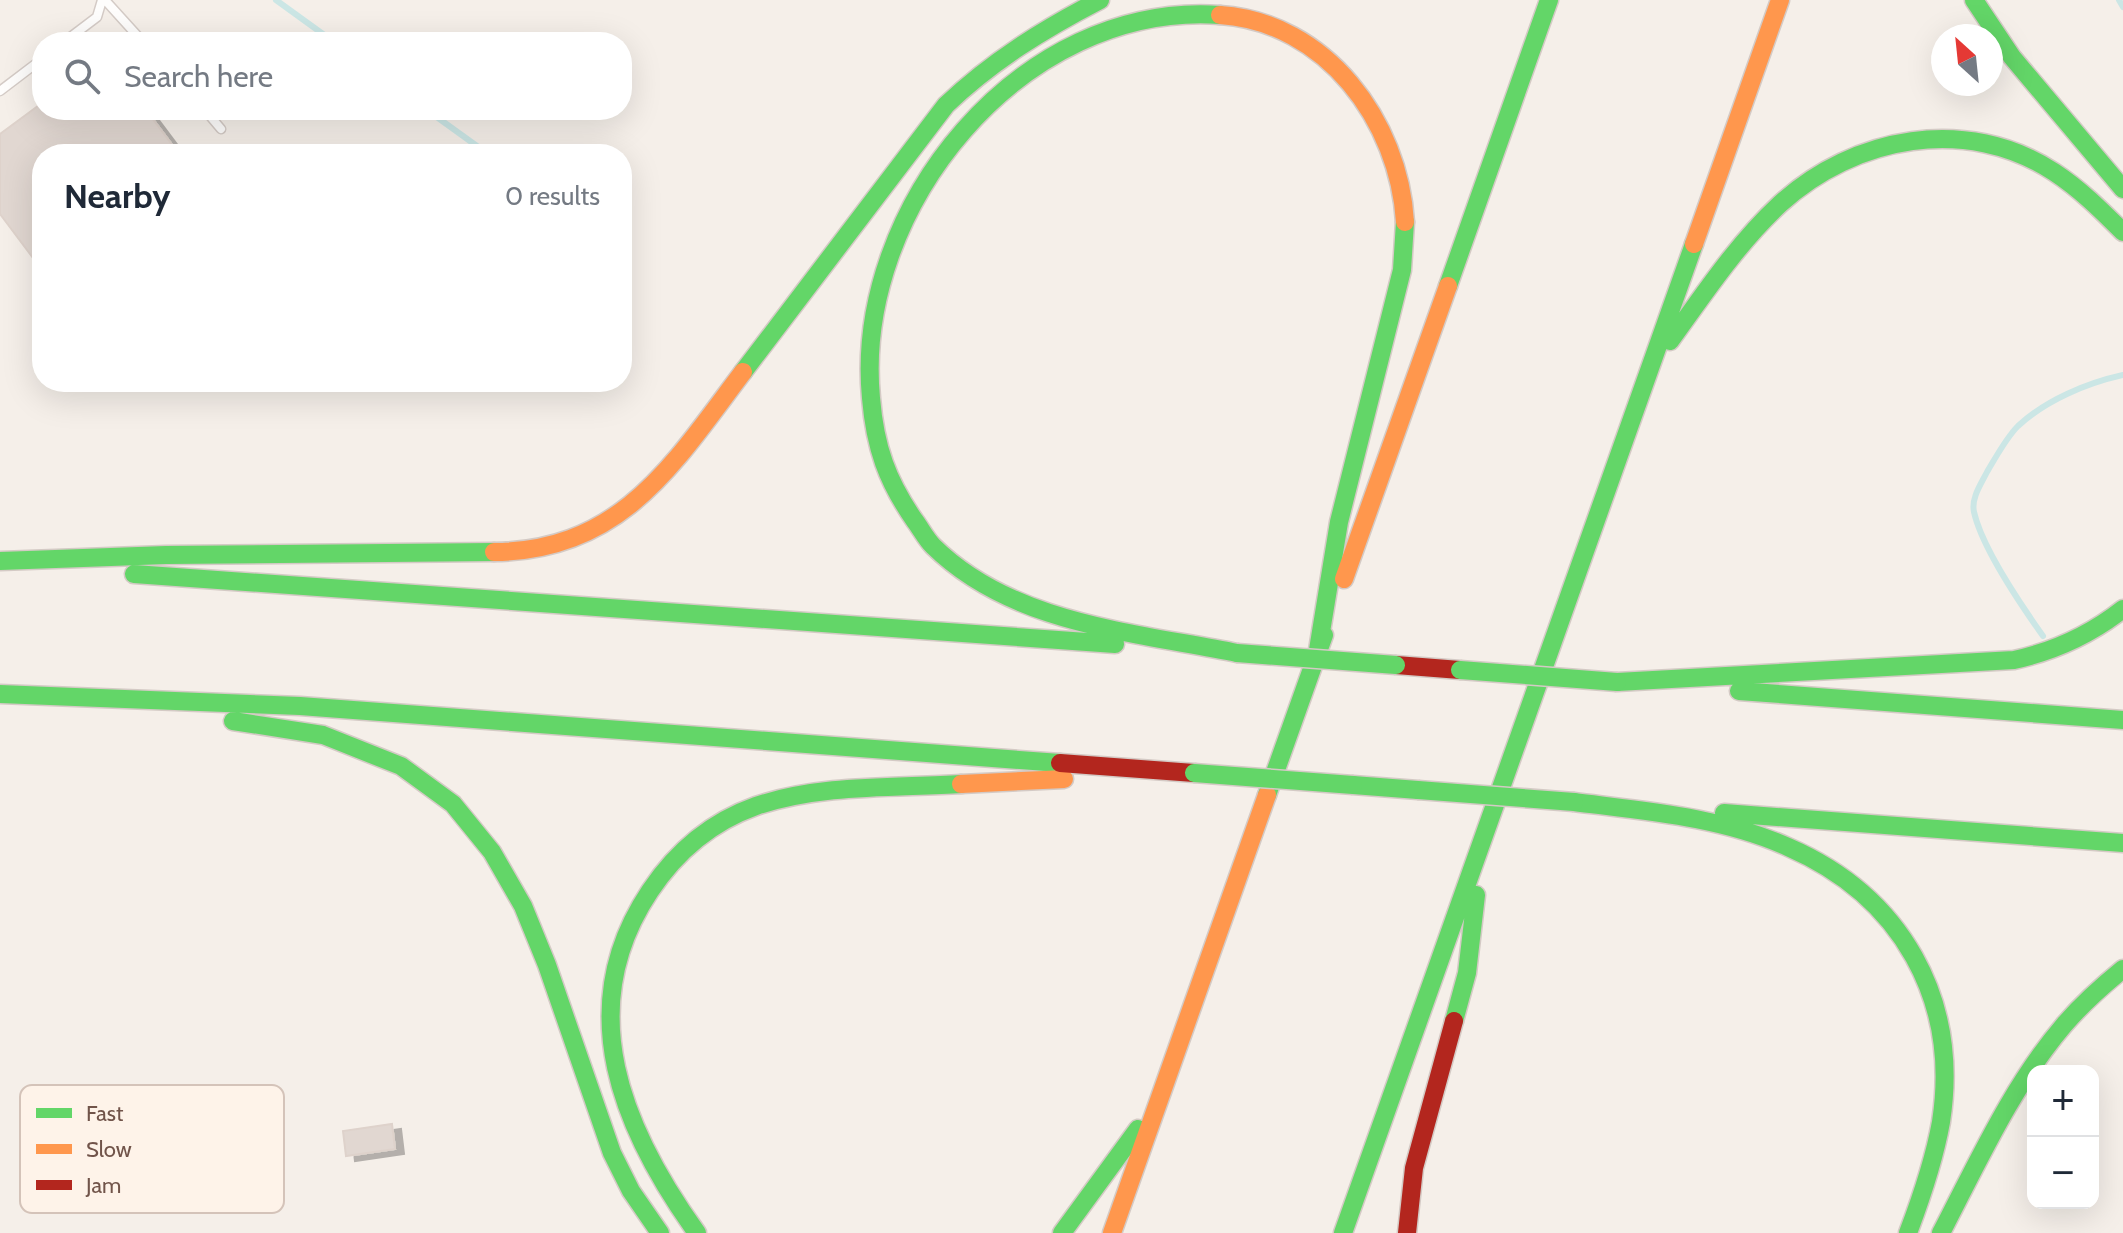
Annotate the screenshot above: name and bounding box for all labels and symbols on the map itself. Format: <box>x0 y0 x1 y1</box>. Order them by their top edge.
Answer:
north arrow <box>1931 24 2003 96</box>
legend <box>20 1085 284 1213</box>
text: Fast <box>86 1100 124 1127</box>
text: Slow <box>86 1136 132 1163</box>
text: Jam <box>85 1172 121 1199</box>

